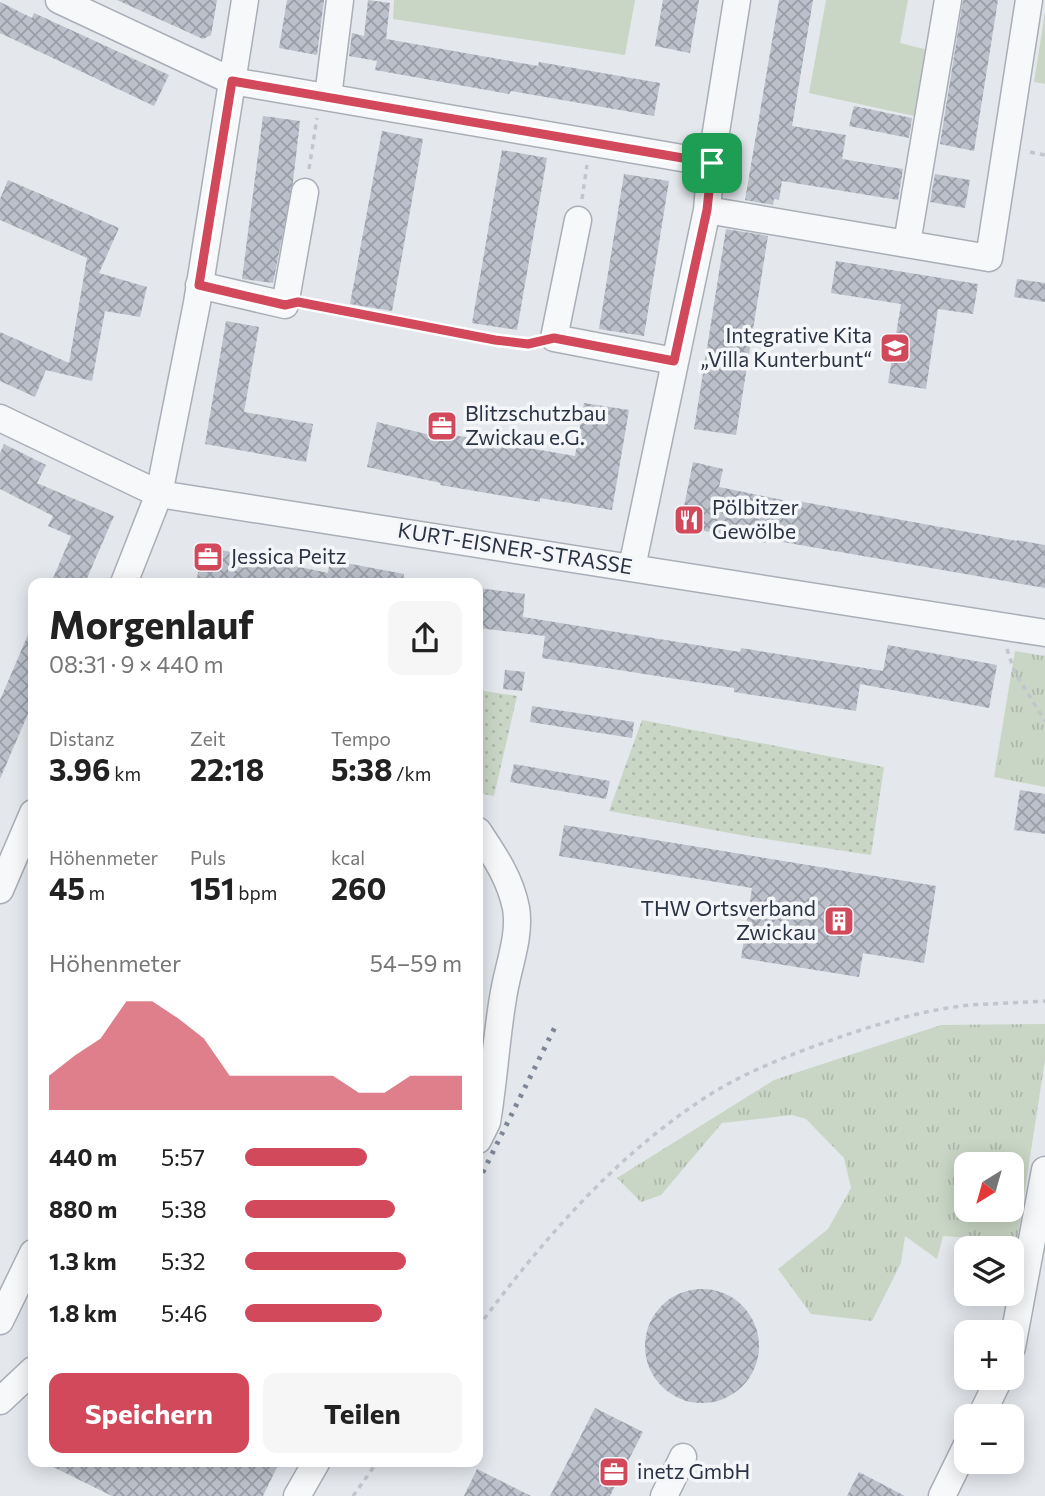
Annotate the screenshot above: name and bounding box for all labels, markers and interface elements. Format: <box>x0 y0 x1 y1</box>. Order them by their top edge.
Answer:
pin <box>682 133 742 193</box>
icon: arrive <box>693 144 731 182</box>
place label: Integrative Kita „Villa Kunterbunt“ <box>700 322 872 371</box>
school or university icon: Integrative Kita „Villa Kunterbunt“ <box>878 331 912 365</box>
place label: Blitzschutzbau Zwickau e.G. <box>465 400 606 449</box>
office icon: Blitzschutzbau Zwickau e.G. <box>425 409 459 443</box>
place label: Pölbitzer Gewölbe <box>712 494 799 543</box>
restaurant icon: Pölbitzer Gewölbe <box>672 503 706 537</box>
street label: KURT-EISNER-STRASSE <box>396 517 634 578</box>
office icon: Jessica Peitz <box>191 540 225 574</box>
place label: Jessica Peitz <box>231 543 346 568</box>
text: Morgenlauf <box>49 600 254 647</box>
button: share <box>388 601 462 675</box>
text: 08:31 · 9 × 440 m <box>49 650 223 678</box>
text: Distanz <box>49 727 115 750</box>
text: Zeit <box>190 727 225 750</box>
text: Tempo <box>331 727 391 750</box>
text: 3.96 <box>49 750 111 787</box>
text: 22:18 <box>190 750 264 787</box>
text: 5:38 <box>331 750 392 787</box>
text: km <box>111 762 141 785</box>
text: /km <box>392 762 431 785</box>
text: Höhenmeter <box>49 846 158 869</box>
text: Puls <box>190 846 226 869</box>
text: kcal <box>331 846 365 869</box>
text: 45 <box>49 869 85 906</box>
text: 151 <box>190 869 235 906</box>
text: 260 <box>331 869 386 906</box>
text: m <box>85 881 105 904</box>
text: bpm <box>235 881 277 904</box>
place label: THW Ortsverband Zwickau <box>640 895 816 944</box>
building icon: THW Ortsverband Zwickau <box>822 904 856 938</box>
text: Höhenmeter <box>49 949 181 977</box>
text: 54–59 m <box>370 949 462 977</box>
text: 440 m <box>49 1143 117 1171</box>
text: 5:57 <box>161 1143 205 1171</box>
north arrow <box>954 1152 1024 1222</box>
map controls <box>954 1152 1024 1474</box>
text: 880 m <box>49 1195 117 1223</box>
text: 5:38 <box>161 1195 207 1223</box>
button: layers <box>954 1236 1024 1306</box>
text: 1.3 km <box>49 1247 117 1275</box>
text: 5:32 <box>161 1247 205 1275</box>
text: 1.8 km <box>49 1299 117 1327</box>
text: 5:46 <box>161 1299 207 1327</box>
button: + <box>954 1320 1024 1390</box>
button: Speichern <box>49 1373 249 1453</box>
button: Teilen <box>263 1373 462 1453</box>
button: − <box>954 1404 1024 1474</box>
office icon: inetz GmbH <box>597 1455 631 1489</box>
place label: inetz GmbH <box>637 1458 750 1483</box>

